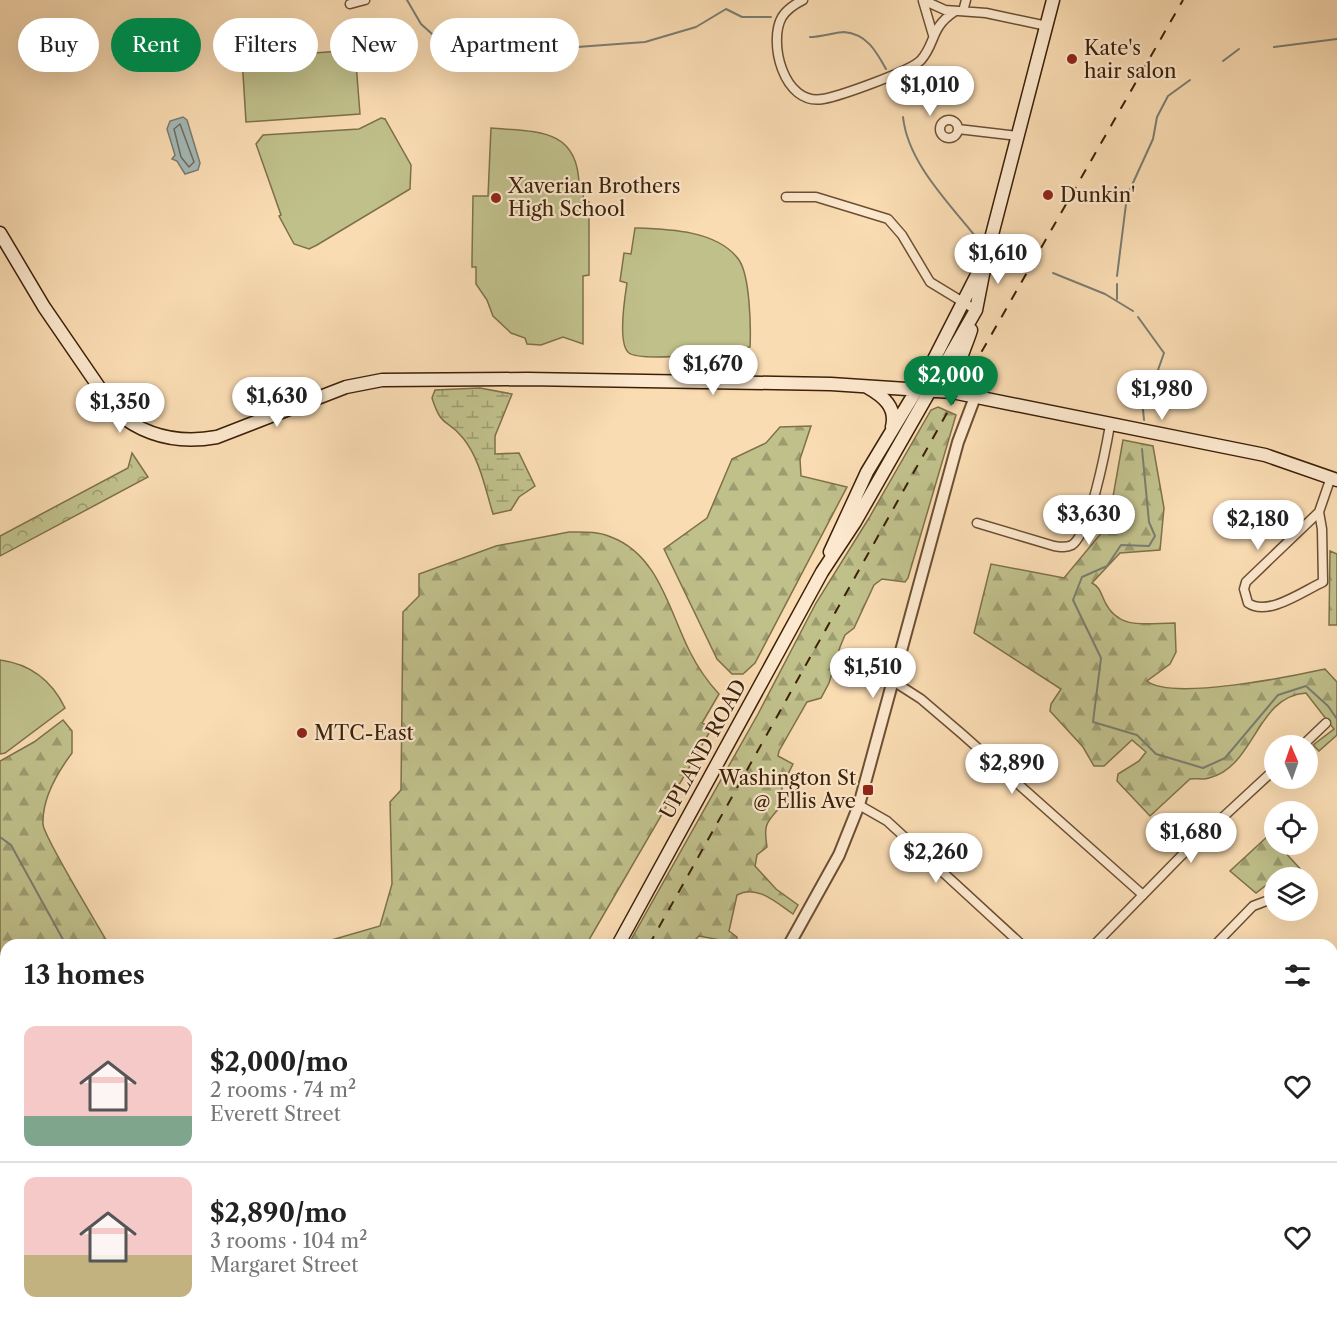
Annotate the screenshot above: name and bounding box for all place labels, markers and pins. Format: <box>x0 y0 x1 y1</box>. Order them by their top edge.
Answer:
place label: Kate's hair salon <box>1084 36 1177 83</box>
marker: Kate's hair salon <box>1065 52 1079 66</box>
pin: $1,010 <box>881 66 979 117</box>
place label: Xaverian Brothers High School <box>507 174 680 221</box>
place label: Dunkin' <box>1060 183 1135 207</box>
marker: Dunkin' <box>1041 188 1055 202</box>
marker: Xaverian Brothers High School <box>489 191 503 205</box>
pin: $1,610 <box>949 234 1047 285</box>
pin: $1,670 <box>664 345 762 396</box>
pin: $2,000 <box>902 356 1000 407</box>
pin: $1,980 <box>1113 370 1211 421</box>
pin: $1,630 <box>228 377 326 428</box>
pin: $1,350 <box>71 383 169 434</box>
pin: $3,630 <box>1040 495 1138 546</box>
pin: $2,180 <box>1209 500 1307 551</box>
pin: $1,510 <box>824 648 922 699</box>
place label: MTC-East <box>314 721 414 745</box>
marker: MTC-East <box>295 726 309 740</box>
pin: $2,890 <box>963 744 1061 795</box>
place label: Washington St @ Ellis Ave <box>718 766 856 813</box>
marker: Washington St @ Ellis Ave <box>861 783 875 797</box>
pin: $1,680 <box>1142 813 1240 864</box>
pin: $2,260 <box>887 833 985 884</box>

